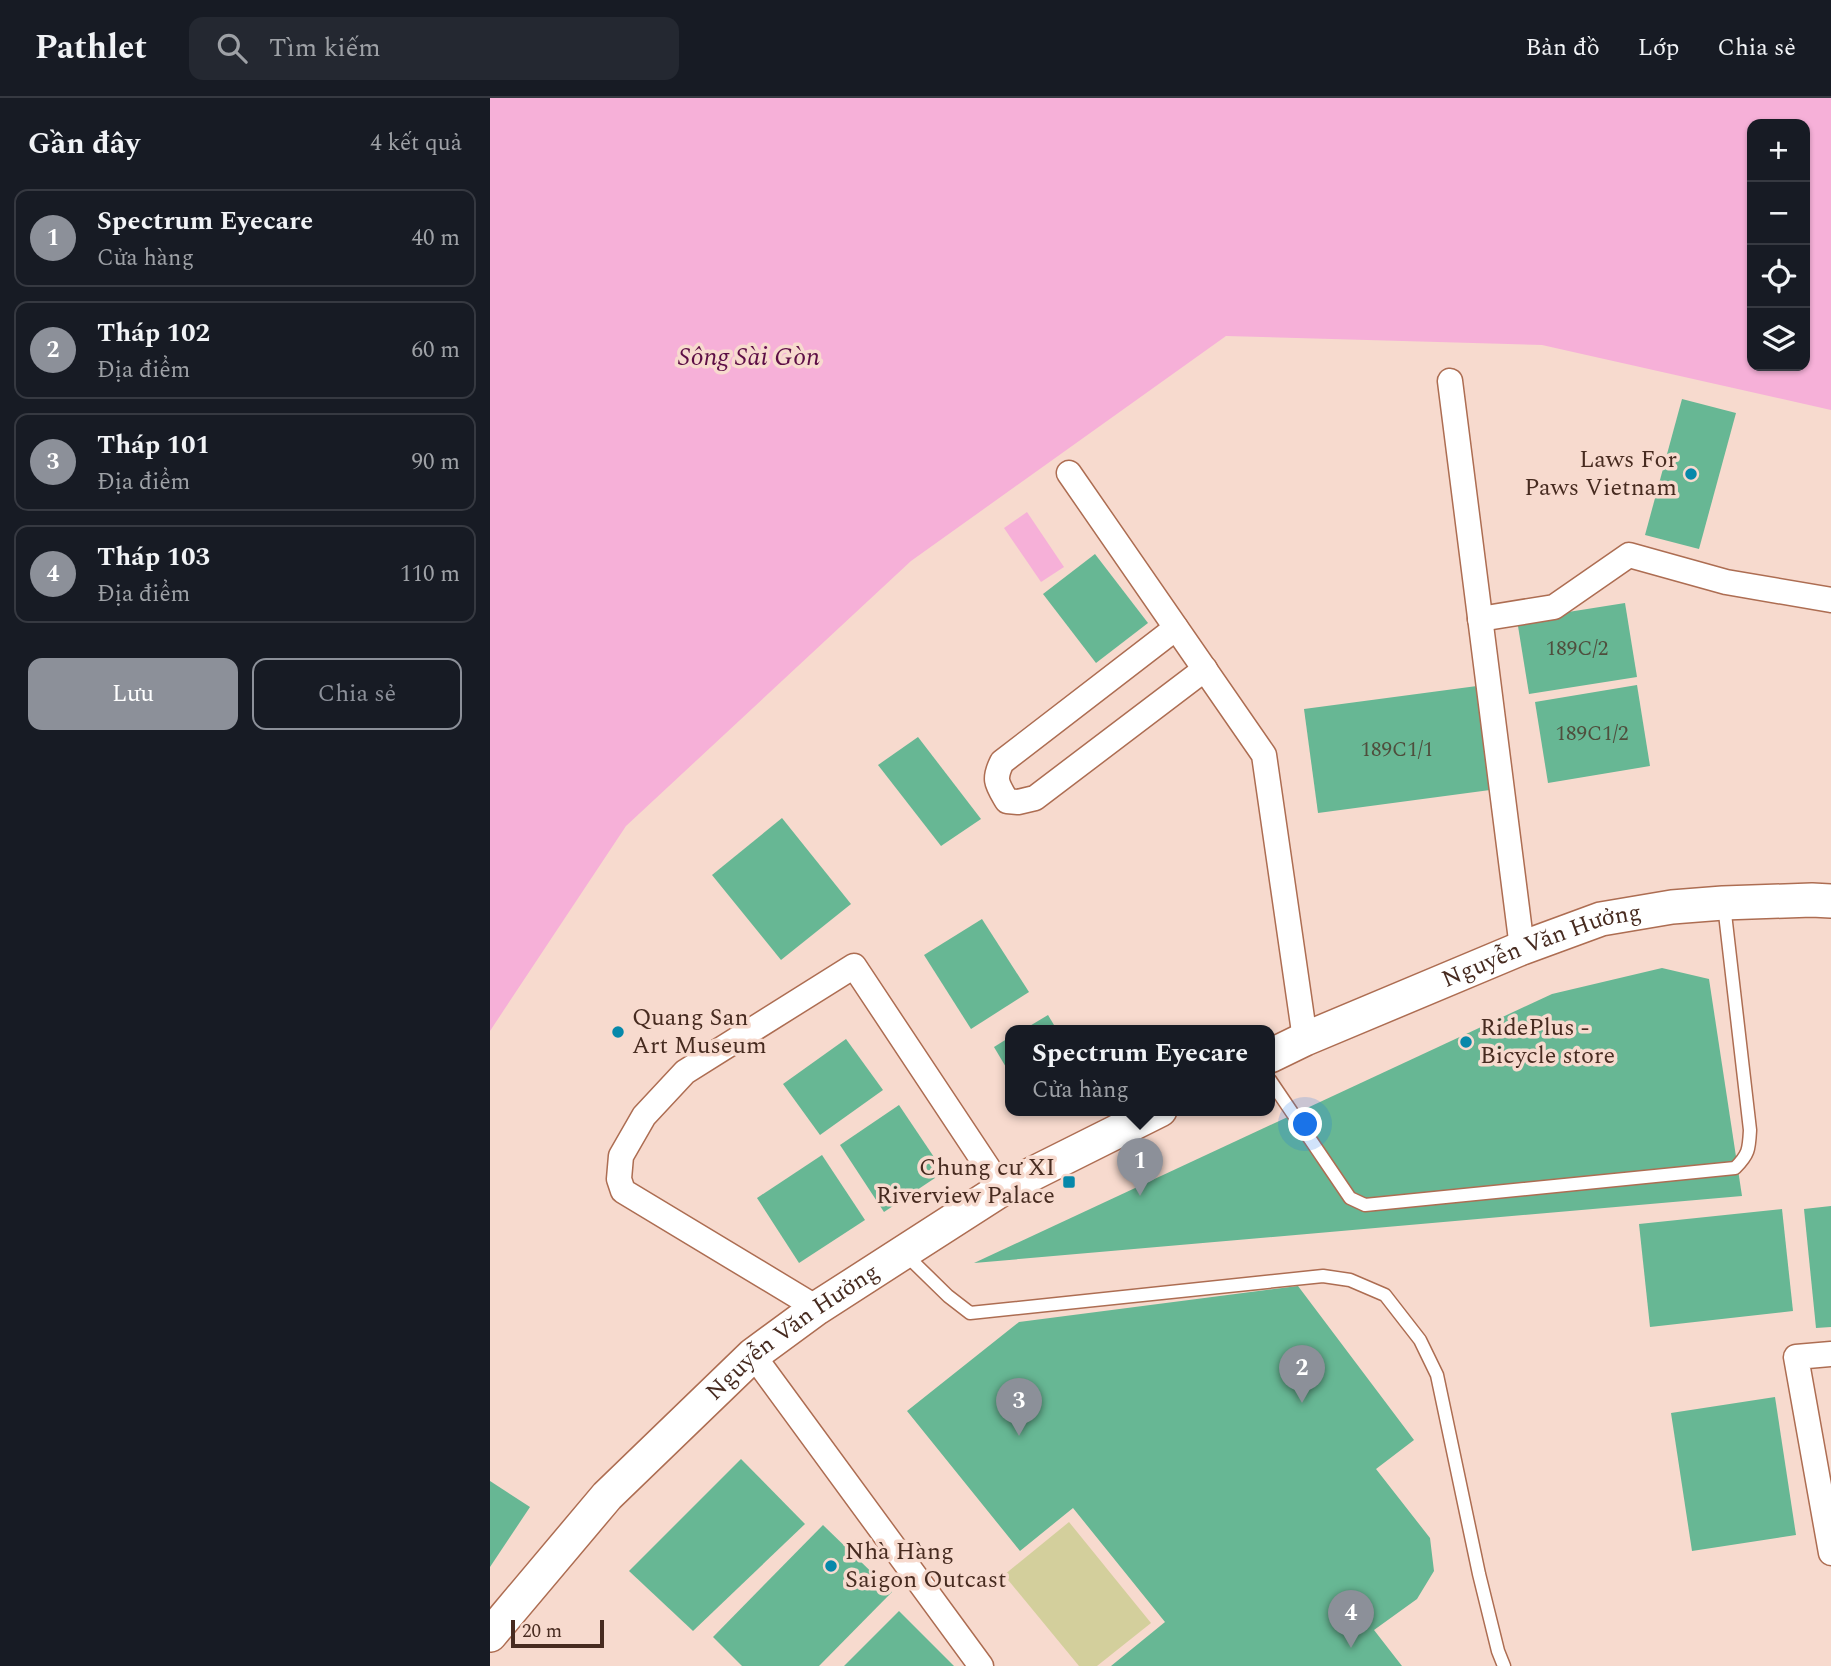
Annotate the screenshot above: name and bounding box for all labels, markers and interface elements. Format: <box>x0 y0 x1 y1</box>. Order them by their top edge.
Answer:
search box <box>189 17 679 80</box>
text: Pathlet <box>35 23 147 73</box>
text: Tìm kiếm <box>269 28 381 68</box>
icon: search <box>213 29 251 67</box>
text: Bản đồ <box>1525 30 1600 66</box>
text: Lớp <box>1638 30 1679 66</box>
text: Chia sẻ <box>1717 30 1796 66</box>
map controls <box>1747 119 1810 371</box>
button: + <box>1747 119 1810 182</box>
text: Gần đây <box>28 121 140 167</box>
text: 4 kết quả <box>370 126 462 161</box>
button: − <box>1747 182 1810 245</box>
text: Spectrum Eyecare <box>97 201 313 241</box>
text: 1 <box>47 221 59 256</box>
text: 40 m <box>411 221 460 256</box>
text: Cửa hàng <box>97 241 194 276</box>
button: locate <box>1747 245 1810 308</box>
button: layers <box>1747 308 1810 371</box>
text: Tháp 102 <box>97 313 210 353</box>
text: 2 <box>47 333 59 368</box>
text: 60 m <box>411 333 460 368</box>
water label: Sông Sài Gòn <box>678 337 820 377</box>
text: Địa điểm <box>97 353 190 388</box>
text: Tháp 101 <box>97 425 210 465</box>
place label: Laws For Paws Vietnam <box>1524 442 1677 506</box>
text: 3 <box>47 445 59 480</box>
text: 90 m <box>411 445 460 480</box>
text: Địa điểm <box>97 465 190 500</box>
marker: Laws For Paws Vietnam <box>1683 466 1699 482</box>
text: Tháp 103 <box>97 537 210 577</box>
text: 4 <box>47 557 59 592</box>
text: 110 m <box>400 557 460 592</box>
text: Địa điểm <box>97 577 190 612</box>
house number: 189C/2 <box>1546 633 1608 665</box>
button: Lưu <box>28 658 238 730</box>
button: Chia sẻ <box>252 658 462 730</box>
house number: 189C1/2 <box>1556 718 1629 750</box>
house number: 189C1/1 <box>1361 734 1434 766</box>
street label: Nguyễn Văn Hưởng <box>1436 894 1644 998</box>
place label: Quang San Art Museum <box>632 1000 767 1064</box>
place label: RidePlus - Bicycle store <box>1480 1010 1615 1074</box>
marker: Quang San Art Museum <box>610 1024 626 1040</box>
popup <box>1005 1025 1275 1116</box>
text: Spectrum Eyecare <box>1032 1033 1248 1073</box>
marker: RidePlus - Bicycle store <box>1458 1034 1474 1050</box>
text: Cửa hàng <box>1032 1073 1129 1108</box>
your location <box>1288 1107 1322 1141</box>
pin: 1 <box>1117 1138 1163 1196</box>
place label: Chung cư XI Riverview Palace <box>876 1150 1055 1214</box>
marker: Chung cư XI Riverview Palace <box>1061 1174 1077 1190</box>
street label: Nguyễn Văn Hưởng <box>698 1254 886 1409</box>
pin: 2 <box>1279 1345 1325 1403</box>
pin: 3 <box>996 1378 1042 1436</box>
place label: Nhà Hàng Saigon Outcast <box>845 1534 1006 1598</box>
marker: Nhà Hàng Saigon Outcast <box>823 1558 839 1574</box>
pin: 4 <box>1328 1590 1374 1648</box>
scale bar <box>511 1617 604 1649</box>
text: 20 m <box>522 1617 562 1646</box>

